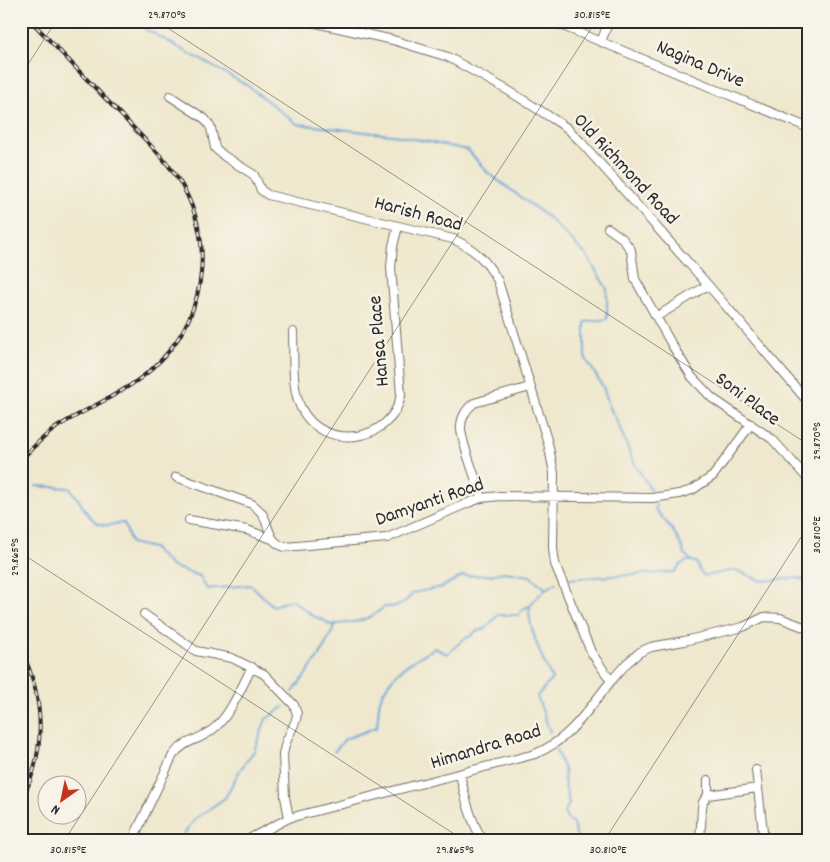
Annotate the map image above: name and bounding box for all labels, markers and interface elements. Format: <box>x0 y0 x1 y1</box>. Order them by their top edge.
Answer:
text: 29.870°S <box>148 7 186 24</box>
text: 30.815°E <box>574 7 611 24</box>
street label: Nagina Drive <box>652 34 749 96</box>
street label: Old Richmond Road <box>566 108 684 232</box>
street label: Harish Road <box>371 190 465 240</box>
street label: Hansa Place <box>362 294 398 388</box>
street label: Soni Place <box>709 366 786 434</box>
text: 29.870°S <box>809 422 826 460</box>
street label: Damyanti Road <box>372 471 488 535</box>
text: 30.810°E <box>809 516 826 554</box>
text: 29.865°S <box>7 538 24 576</box>
street label: Himandra Road <box>427 718 545 778</box>
north arrow <box>38 774 88 824</box>
text: N <box>48 799 64 819</box>
text: 30.815°E <box>50 842 87 859</box>
text: 29.865°S <box>436 842 474 859</box>
text: 30.810°E <box>589 842 627 859</box>

